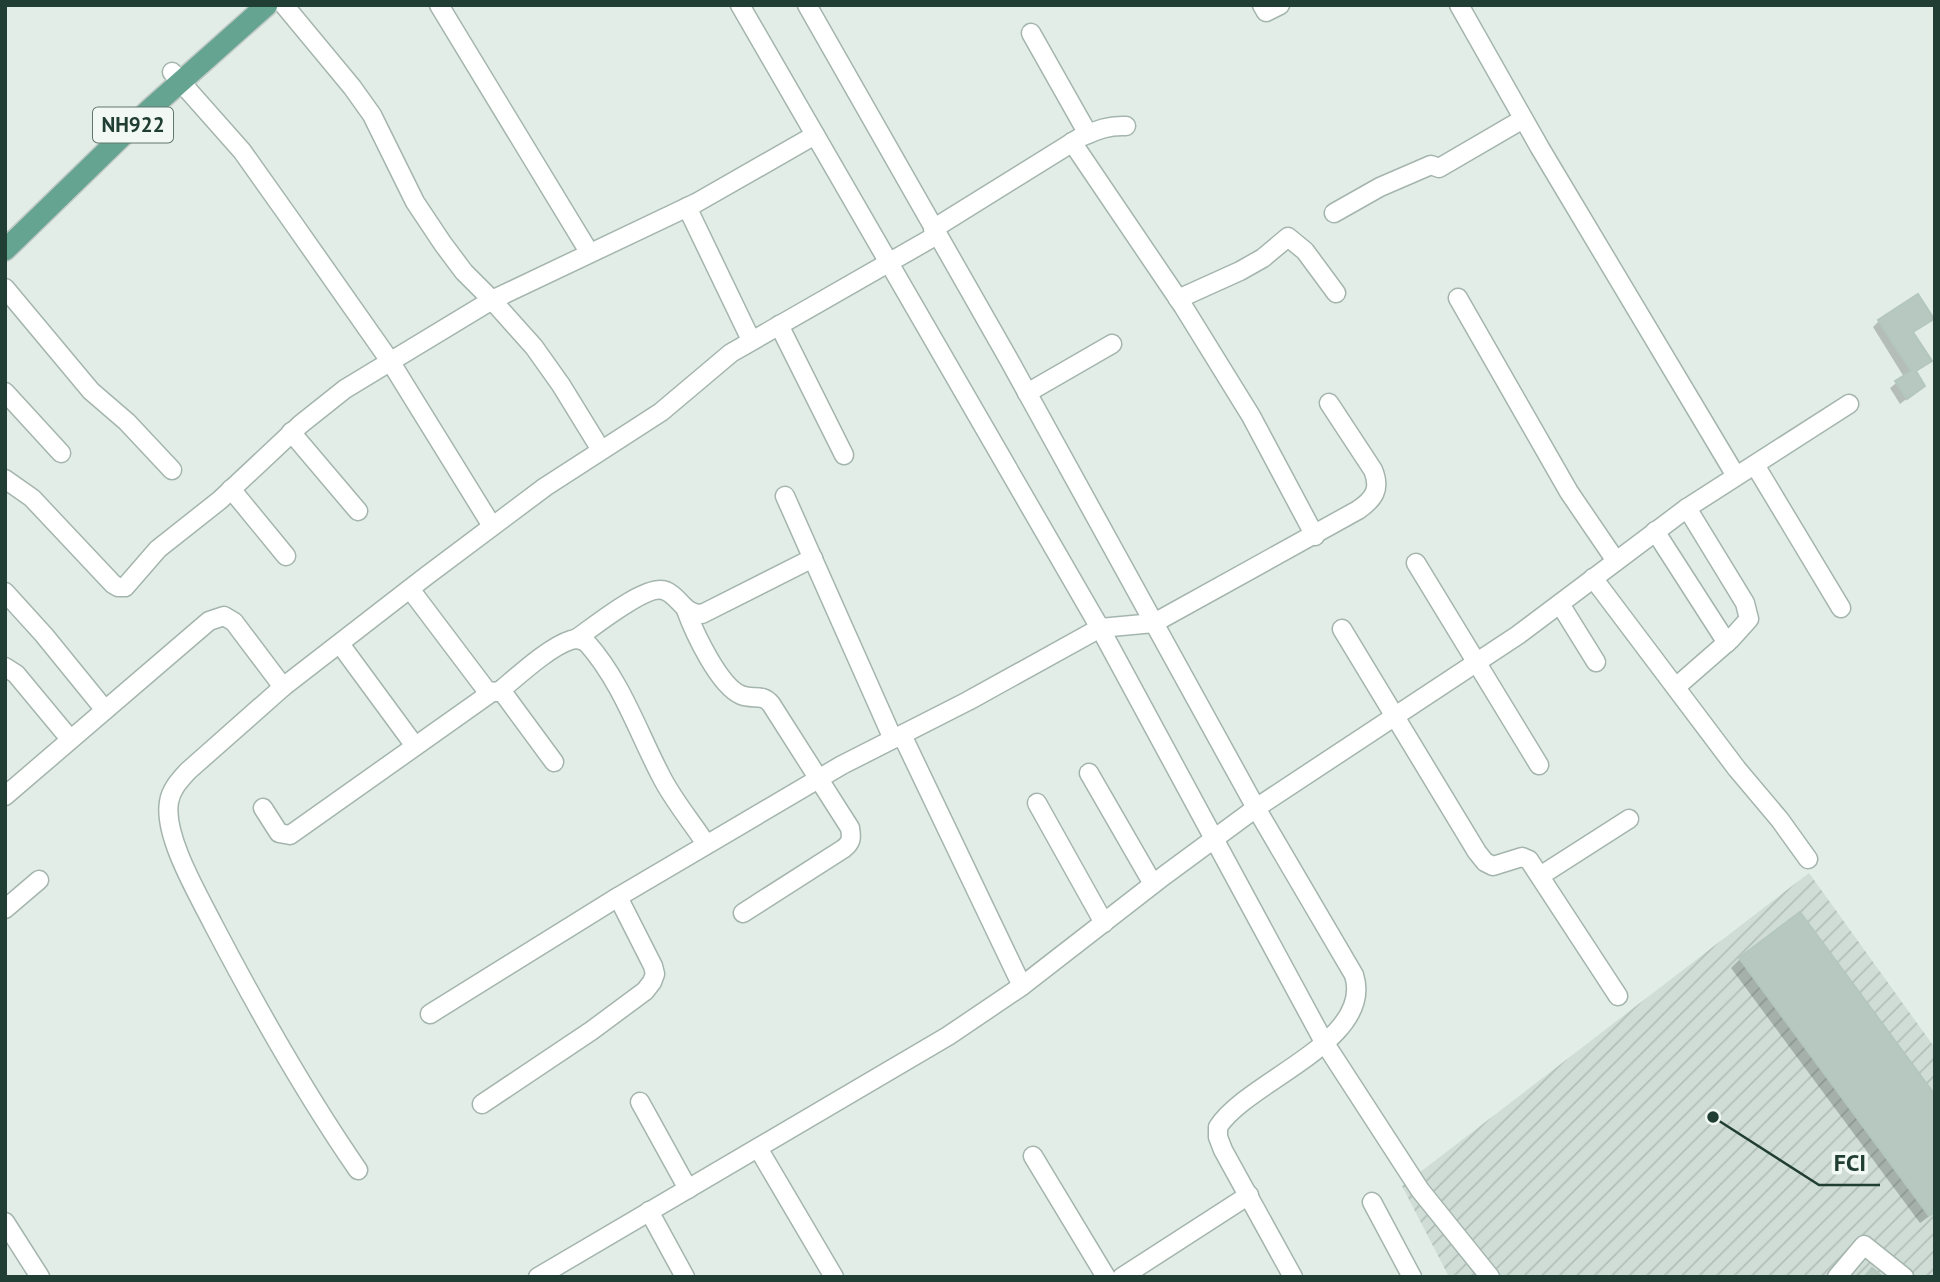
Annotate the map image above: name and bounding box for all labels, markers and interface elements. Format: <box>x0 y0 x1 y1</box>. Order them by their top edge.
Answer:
road number: NH922 <box>93 108 173 142</box>
callout: FCI <box>1819 1140 1880 1185</box>
text: FCI <box>1834 1147 1866 1178</box>

